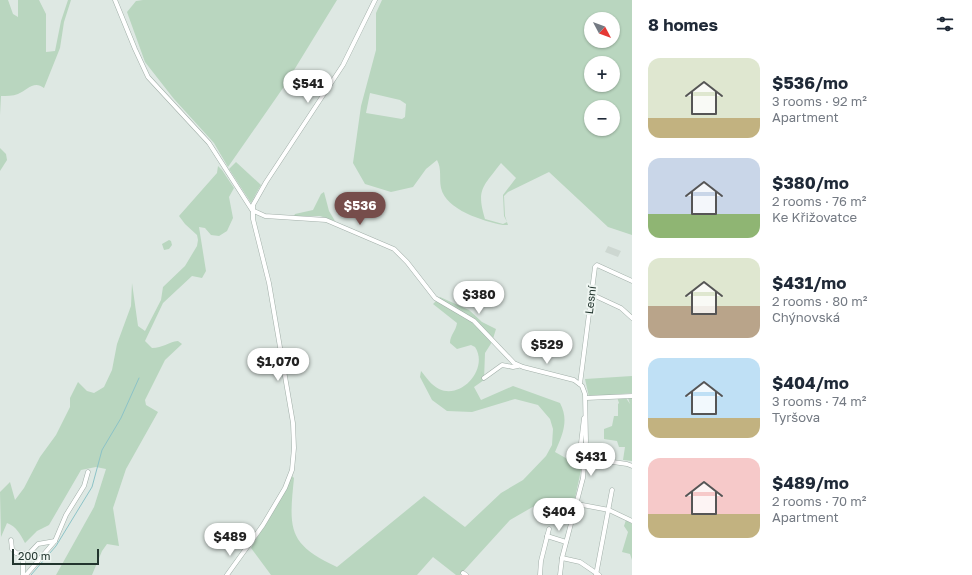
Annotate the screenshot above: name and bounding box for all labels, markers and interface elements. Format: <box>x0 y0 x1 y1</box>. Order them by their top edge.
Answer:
north arrow <box>584 12 620 48</box>
map controls <box>584 12 620 136</box>
icon: filters <box>934 13 956 35</box>
text: 8 homes <box>648 14 718 35</box>
button: + <box>584 56 620 92</box>
pin: $541 <box>284 70 332 104</box>
text: $536/mo <box>772 72 848 93</box>
icon: home <box>680 74 728 122</box>
text: $541 <box>292 75 324 91</box>
text: 3 rooms · 92 m² <box>772 93 867 109</box>
button: − <box>584 100 620 136</box>
text: Apartment <box>772 109 839 125</box>
text: $380/mo <box>772 172 849 193</box>
icon: home <box>680 174 728 222</box>
pin: $536 <box>336 192 384 226</box>
text: 2 rooms · 76 m² <box>772 193 866 209</box>
text: $536 <box>344 197 376 213</box>
text: Ke Křižovatce <box>772 209 857 225</box>
text: $431/mo <box>772 272 846 293</box>
icon: home <box>680 274 728 322</box>
pin: $380 <box>455 281 503 315</box>
street label: Lesní <box>582 284 598 315</box>
text: $380 <box>462 286 496 302</box>
text: 2 rooms · 80 m² <box>772 293 868 309</box>
text: Chýnovská <box>772 309 840 325</box>
pin: $529 <box>523 331 571 365</box>
text: $529 <box>531 336 563 352</box>
pin: $1,070 <box>245 348 311 382</box>
text: $1,070 <box>256 353 300 369</box>
text: $404/mo <box>772 372 849 393</box>
icon: home <box>680 374 728 422</box>
text: 3 rooms · 74 m² <box>772 393 866 409</box>
text: Tyršova <box>772 409 820 425</box>
pin: $431 <box>567 443 615 477</box>
text: $431 <box>575 448 607 464</box>
text: $489/mo <box>772 472 849 493</box>
icon: home <box>680 474 728 522</box>
text: 2 rooms · 70 m² <box>772 493 867 509</box>
pin: $404 <box>535 498 583 532</box>
text: $404 <box>542 503 576 519</box>
text: Apartment <box>772 509 839 525</box>
pin: $489 <box>206 523 254 557</box>
text: $489 <box>213 528 247 544</box>
scale bar <box>12 547 99 566</box>
text: 200 m <box>18 549 51 562</box>

